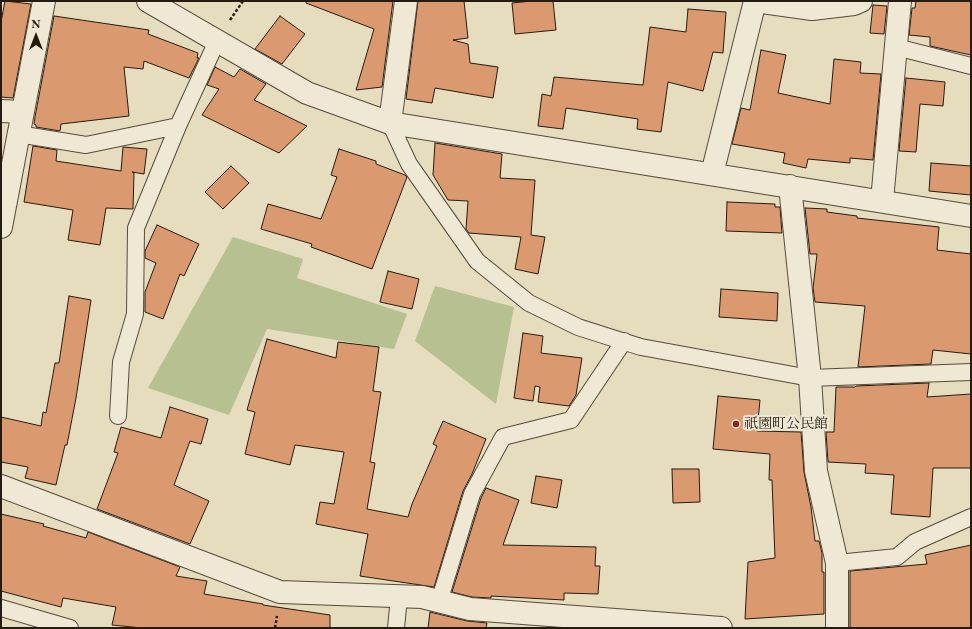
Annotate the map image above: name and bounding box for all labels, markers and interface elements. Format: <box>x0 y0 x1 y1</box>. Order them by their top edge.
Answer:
north arrow <box>16 16 56 56</box>
text: N <box>32 17 40 31</box>
place label: 祇園町公民館 <box>744 416 828 432</box>
marker: 祇園町公民館 <box>731 419 741 429</box>

